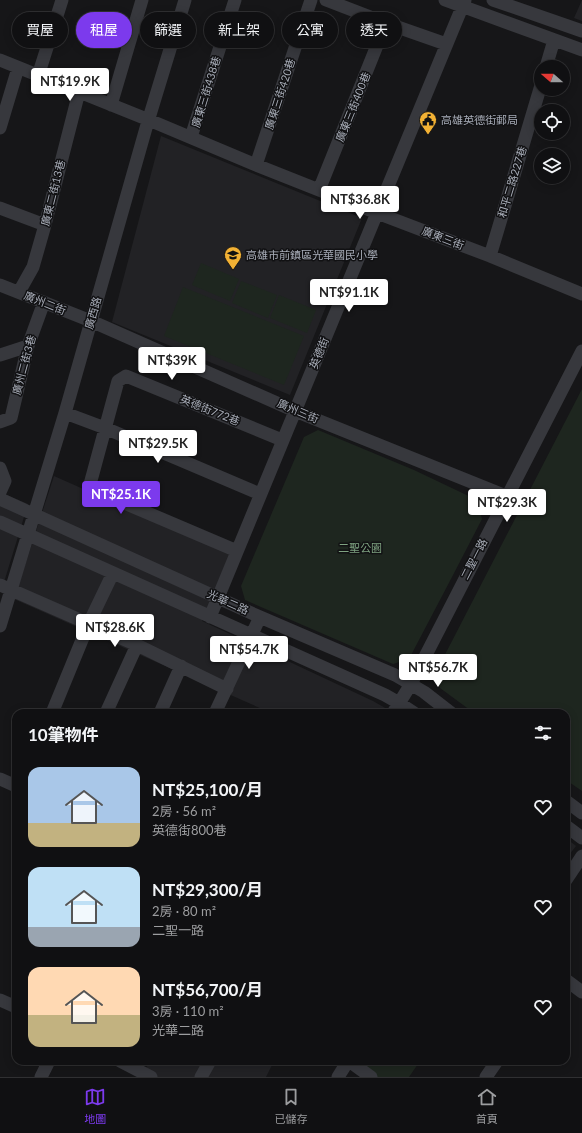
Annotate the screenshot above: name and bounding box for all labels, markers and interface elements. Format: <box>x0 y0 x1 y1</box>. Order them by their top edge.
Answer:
chip: 買屋 <box>12 12 68 48</box>
chip: 租屋 <box>76 12 132 48</box>
chip: 篩選 <box>140 12 196 48</box>
chip: 新上架 <box>204 12 274 48</box>
chip: 公寓 <box>282 12 338 48</box>
chip: 透天 <box>346 12 402 48</box>
street label: 廣東三街438巷 <box>188 55 223 129</box>
street label: 廣東三街420巷 <box>262 57 297 131</box>
north arrow <box>534 60 570 96</box>
map controls <box>534 60 570 184</box>
pin: NT$19.9K <box>29 68 111 102</box>
street label: 廣東三街400巷 <box>333 70 372 144</box>
text: NT$19.9K <box>40 73 100 89</box>
button: locate <box>534 104 570 140</box>
public building icon: 高雄英德街郵局 <box>418 110 438 135</box>
place label: 高雄英德街郵局 <box>441 113 518 126</box>
street label: 和平二路227巷 <box>494 145 529 219</box>
button: layers <box>534 148 570 184</box>
street label: 廣東二街13巷 <box>38 158 67 227</box>
pin: NT$36.8K <box>319 186 401 220</box>
text: NT$36.8K <box>330 191 390 207</box>
street label: 廣東三街 <box>420 224 466 251</box>
school or university icon: 高雄市前鎮區光華國民小學 <box>223 245 243 270</box>
place label: 高雄市前鎮區光華國民小學 <box>246 248 378 261</box>
pin: NT$91.1K <box>308 279 390 313</box>
text: NT$91.1K <box>319 284 379 300</box>
street label: 廣州二街 <box>22 288 68 317</box>
street label: 廣西路 <box>82 295 103 331</box>
street label: 廣州二街3巷 <box>9 334 38 396</box>
street label: 英德街 <box>306 335 331 371</box>
pin: NT$39K <box>139 347 205 381</box>
text: NT$39K <box>147 352 197 368</box>
street label: 英德街772巷 <box>178 392 242 427</box>
street label: 廣州三街 <box>275 396 321 425</box>
pin: NT$29.5K <box>117 430 199 464</box>
text: NT$29.5K <box>128 435 188 451</box>
pin: NT$25.1K <box>80 481 162 515</box>
text: NT$25.1K <box>91 486 151 502</box>
pin: NT$29.3K <box>466 489 548 523</box>
text: NT$29.3K <box>477 494 537 510</box>
street label: 二聖一路 <box>458 536 489 581</box>
park label: 二聖公園 <box>338 541 382 554</box>
street label: 光華二路 <box>205 587 251 616</box>
pin: NT$28.6K <box>74 614 156 648</box>
text: NT$28.6K <box>85 619 145 635</box>
pin: NT$54.7K <box>208 636 290 670</box>
text: NT$54.7K <box>219 641 279 657</box>
pin: NT$56.7K <box>397 654 479 688</box>
text: NT$56.7K <box>408 659 468 675</box>
icon: filters <box>532 722 554 744</box>
text: 10筆物件 <box>28 724 99 745</box>
text: NT$25,100/月 <box>152 779 263 800</box>
icon: home <box>60 783 108 831</box>
icon: heart <box>532 796 554 818</box>
text: 2房 · 56 m² <box>152 803 216 819</box>
text: 英德街800巷 <box>152 822 227 838</box>
text: NT$29,300/月 <box>152 879 263 900</box>
icon: home <box>60 883 108 931</box>
icon: heart <box>532 896 554 918</box>
text: 2房 · 80 m² <box>152 903 216 919</box>
text: 二聖一路 <box>152 922 204 938</box>
text: NT$56,700/月 <box>152 979 263 1000</box>
icon: home <box>60 983 108 1031</box>
icon: heart <box>532 996 554 1018</box>
text: 3房 · 110 m² <box>152 1003 224 1019</box>
text: 光華二路 <box>152 1022 204 1038</box>
tab: 地圖 <box>84 1086 106 1126</box>
tab: 已儲存 <box>274 1086 307 1126</box>
tab: 首頁 <box>476 1086 498 1126</box>

